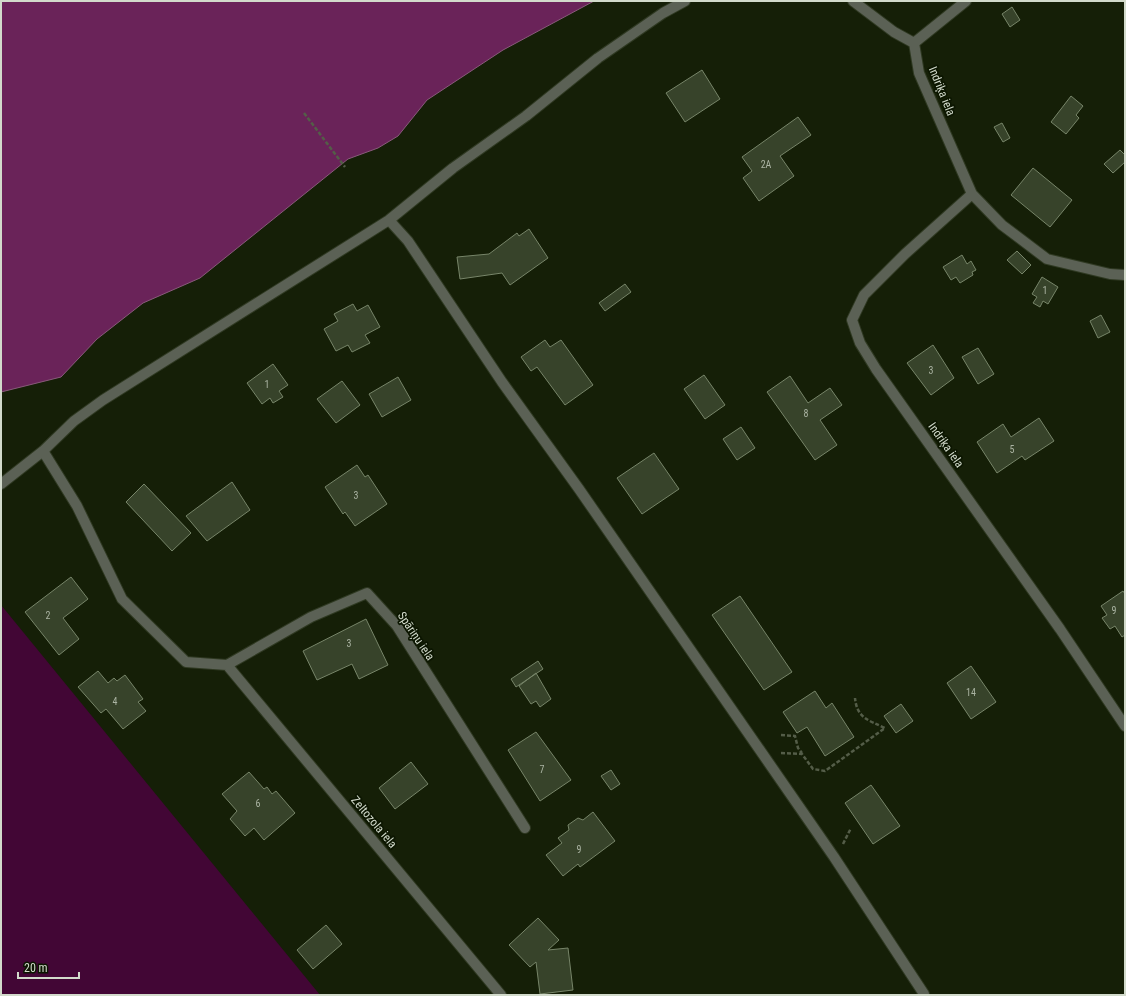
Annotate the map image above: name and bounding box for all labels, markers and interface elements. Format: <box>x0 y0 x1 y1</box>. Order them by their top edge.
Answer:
street label: Indriķa iela <box>925 64 958 118</box>
house number: 2A <box>761 159 772 170</box>
house number: 1 <box>1043 285 1047 296</box>
house number: 3 <box>929 365 934 376</box>
house number: 1 <box>265 379 269 390</box>
house number: 8 <box>804 408 809 419</box>
street label: Indriķa iela <box>925 420 967 471</box>
house number: 5 <box>1010 444 1015 455</box>
house number: 3 <box>354 490 359 501</box>
house number: 9 <box>1112 605 1117 616</box>
street label: Spāriņu iela <box>394 609 437 664</box>
house number: 2 <box>46 610 51 621</box>
house number: 3 <box>347 638 352 649</box>
house number: 14 <box>966 687 976 698</box>
house number: 4 <box>113 696 118 707</box>
house number: 7 <box>540 764 545 775</box>
street label: Zeltozola iela <box>348 793 400 851</box>
house number: 6 <box>256 798 261 809</box>
house number: 9 <box>577 844 582 855</box>
scale bar <box>18 954 79 980</box>
text: 20 m <box>24 961 48 975</box>

